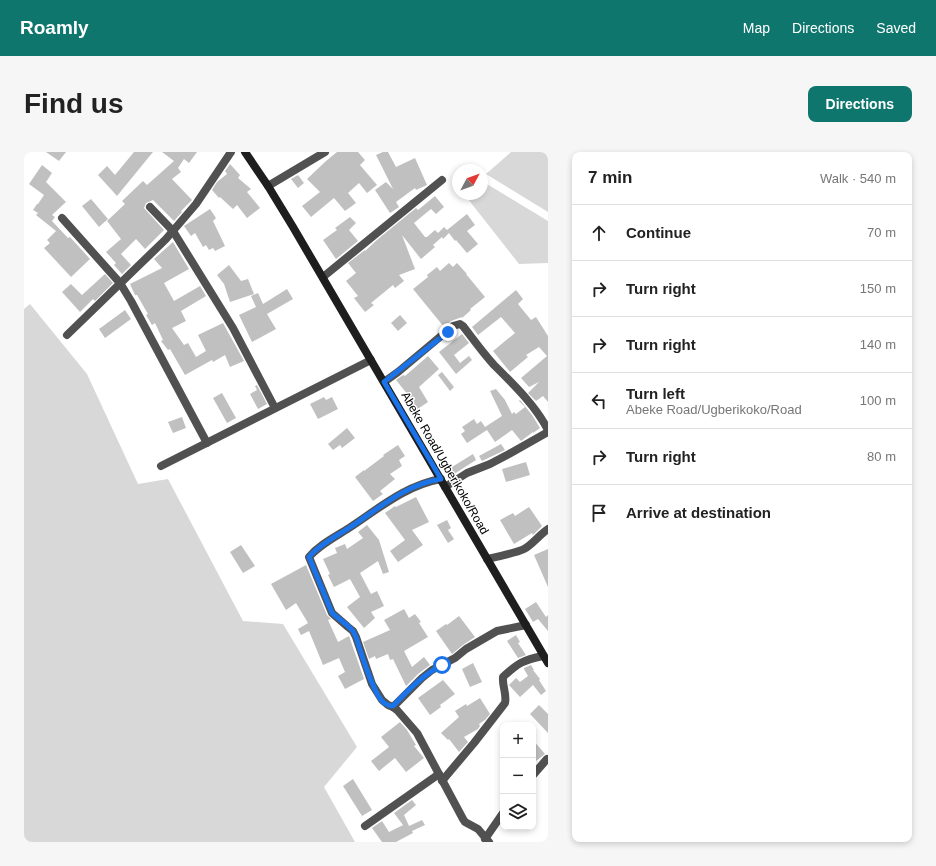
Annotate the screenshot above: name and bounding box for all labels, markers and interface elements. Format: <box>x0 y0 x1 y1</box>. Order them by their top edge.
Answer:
text: Roamly <box>20 17 89 38</box>
text: Map <box>743 20 770 36</box>
text: Directions <box>792 20 854 36</box>
text: Saved <box>876 20 916 36</box>
button: Directions <box>808 86 912 122</box>
text: Find us <box>24 88 124 119</box>
north arrow <box>452 164 488 200</box>
text: 7 min <box>588 168 632 187</box>
text: Walk · 540 m <box>820 171 896 186</box>
icon: ahead <box>588 222 610 244</box>
text: Continue <box>626 224 691 241</box>
text: 70 m <box>867 225 896 240</box>
icon: right <box>588 278 610 300</box>
text: Turn right <box>626 280 696 297</box>
text: 150 m <box>860 281 896 296</box>
route end <box>439 323 457 341</box>
icon: right <box>588 334 610 356</box>
text: Turn right <box>626 336 696 353</box>
text: 140 m <box>860 337 896 352</box>
text: Turn left <box>626 385 685 402</box>
street label: Abeke Road/Ugberikoko/Road <box>398 389 492 537</box>
icon: left <box>588 390 610 412</box>
text: 100 m <box>860 393 896 408</box>
text: Abeke Road/Ugberikoko/Road <box>626 402 802 417</box>
icon: right <box>588 446 610 468</box>
text: Turn right <box>626 448 696 465</box>
text: 80 m <box>867 449 896 464</box>
icon: arrive <box>588 502 610 524</box>
text: Arrive at destination <box>626 504 771 521</box>
route start <box>433 656 451 674</box>
map controls <box>500 722 536 830</box>
button: + <box>500 722 536 758</box>
button: − <box>500 758 536 794</box>
button: layers <box>500 794 536 830</box>

